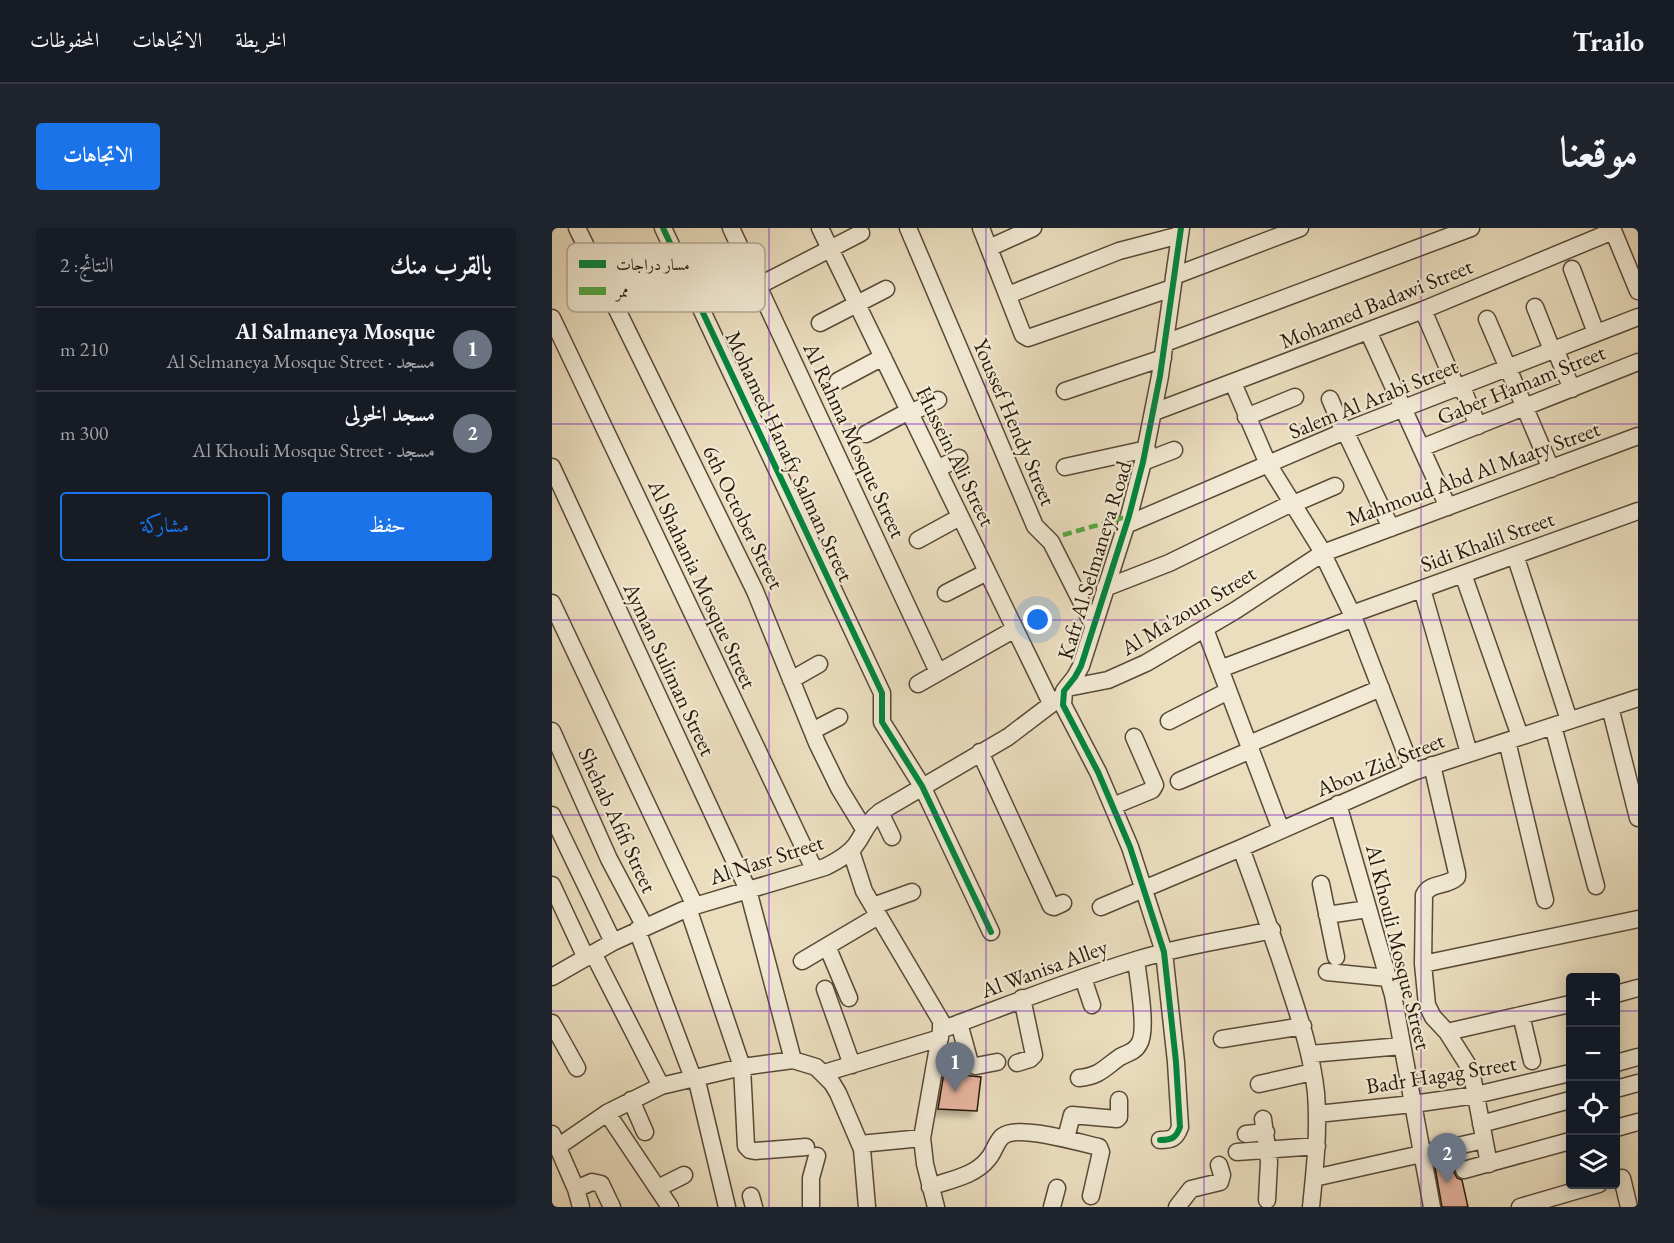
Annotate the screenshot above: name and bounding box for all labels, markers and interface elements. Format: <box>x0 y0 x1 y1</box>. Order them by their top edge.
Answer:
text: Trailo <box>1572 23 1644 59</box>
text: المحفوظات <box>30 26 99 53</box>
text: الاتجاهات <box>132 26 202 53</box>
text: الخريطة <box>235 26 286 53</box>
button: الاتجاهات <box>36 123 160 190</box>
text: موقعنا <box>1560 124 1638 179</box>
legend <box>567 243 765 312</box>
text: بالقرب منك <box>390 248 492 282</box>
text: النتائج: 2 <box>60 252 114 278</box>
street label: Mohamed Badawi Street <box>1276 252 1477 355</box>
text: مسار دراجات <box>616 254 690 275</box>
text: ممر <box>614 281 629 302</box>
text: Al Salmaneya Mosque <box>235 317 435 346</box>
street label: Mohamed Hanafy Salman Street <box>719 326 861 586</box>
street label: Youssef Hendy Street <box>966 334 1063 510</box>
text: 210 m <box>60 336 108 362</box>
text: 1 <box>467 336 478 362</box>
street label: Al Rahma Mosque Street <box>796 337 913 543</box>
street label: Gaber Hamam Street <box>1433 337 1610 431</box>
text: مسجد · Al Selmaneya Mosque Street <box>166 348 435 374</box>
street label: Salem Al Arabi Street <box>1284 351 1462 446</box>
street label: Hussein Ali Street <box>909 381 1002 531</box>
text: مسجد الخولى <box>345 399 435 428</box>
street label: Mahmoud Abd Al Maaty Street <box>1342 414 1604 533</box>
text: 300 m <box>60 420 108 446</box>
text: 2 <box>467 420 478 446</box>
text: مسجد · Al Khouli Mosque Street <box>192 437 435 463</box>
street label: 6th October Street <box>696 440 791 594</box>
street label: Kafr Al Selmaneya Road <box>1050 457 1139 663</box>
street label: Al Shahania Mosque Street <box>641 474 764 693</box>
button: مشاركة <box>60 492 270 561</box>
button: حفظ <box>282 492 492 561</box>
street label: Sidi Khalil Street <box>1416 504 1558 579</box>
street label: Al Ma'zoun Street <box>1115 559 1261 663</box>
street label: Ayman Suliman Street <box>616 577 722 761</box>
your location <box>1023 605 1052 634</box>
street label: Abou Zid Street <box>1311 726 1449 804</box>
street label: Shehab Afifi Street <box>571 743 664 897</box>
street label: Al Nasr Street <box>704 827 827 892</box>
street label: Al Khouli Mosque Street <box>1359 840 1438 1053</box>
street label: Al Wanisa Alley <box>976 932 1112 1005</box>
map controls <box>1566 973 1620 1189</box>
button: + <box>1566 973 1620 1027</box>
button: − <box>1566 1027 1620 1081</box>
pin: 1 <box>936 1042 974 1092</box>
street label: Badr Hagag Street <box>1364 1048 1518 1101</box>
button: locate <box>1566 1081 1620 1135</box>
pin: 2 <box>1428 1134 1466 1183</box>
button: layers <box>1566 1135 1620 1189</box>

